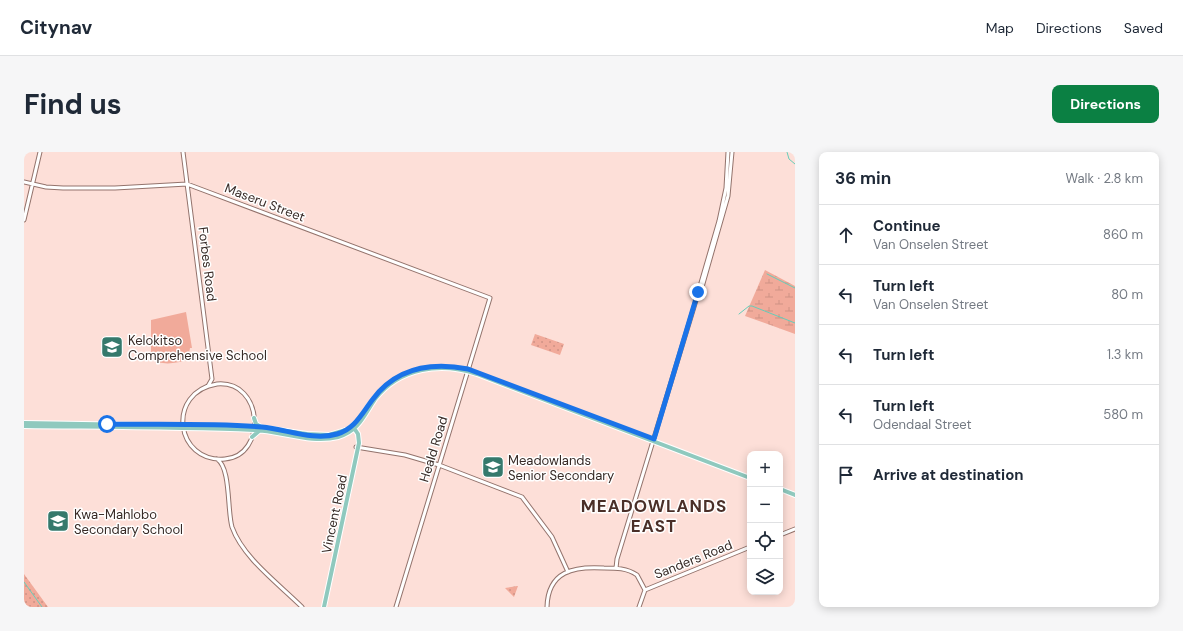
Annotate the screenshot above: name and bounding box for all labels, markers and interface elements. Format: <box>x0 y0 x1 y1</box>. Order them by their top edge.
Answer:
text: Citynav <box>20 15 92 40</box>
text: Map <box>986 19 1014 37</box>
text: Directions <box>1036 19 1102 37</box>
text: Saved <box>1124 19 1163 37</box>
button: Directions <box>1052 85 1159 123</box>
text: Find us <box>24 86 122 123</box>
text: 36 min <box>835 167 891 189</box>
text: Walk · 2.8 km <box>1065 170 1143 187</box>
street label: Maseru Street <box>222 179 307 226</box>
text: Continue <box>873 216 941 236</box>
icon: ahead <box>835 224 857 246</box>
street label: Forbes Road <box>194 226 221 302</box>
text: 860 m <box>1103 226 1143 243</box>
text: Van Onselen Street <box>873 236 988 253</box>
text: Turn left <box>873 276 934 296</box>
route end <box>689 283 707 301</box>
icon: left <box>835 284 857 306</box>
text: 80 m <box>1111 286 1143 303</box>
text: Van Onselen Street <box>873 296 988 313</box>
place label: Kelokitso Comprehensive School <box>128 332 267 364</box>
school or university icon: Kelokitso Comprehensive School <box>99 334 125 360</box>
icon: left <box>835 344 857 366</box>
text: Turn left <box>873 345 934 365</box>
text: 1.3 km <box>1107 346 1143 363</box>
text: Turn left <box>873 396 934 416</box>
icon: left <box>835 404 857 426</box>
text: 580 m <box>1103 406 1143 423</box>
street label: Heald Road <box>415 414 452 484</box>
route start <box>98 415 116 433</box>
text: Odendaal Street <box>873 416 972 433</box>
map controls <box>747 451 783 595</box>
button: + <box>747 451 783 487</box>
place label: Meadowlands Senior Secondary <box>508 452 614 484</box>
school or university icon: Meadowlands Senior Secondary <box>480 454 506 480</box>
icon: arrive <box>835 464 857 486</box>
text: Arrive at destination <box>873 465 1024 485</box>
street label: Vincent Road <box>318 473 351 555</box>
button: − <box>747 487 783 523</box>
district label: MEADOWLANDS EAST <box>581 495 727 537</box>
place label: Kwa-Mahlobo Secondary School <box>74 506 183 538</box>
school or university icon: Kwa-Mahlobo Secondary School <box>45 508 71 534</box>
button: locate <box>747 523 783 559</box>
street label: Sanders Road <box>652 536 735 583</box>
button: layers <box>747 559 783 595</box>

